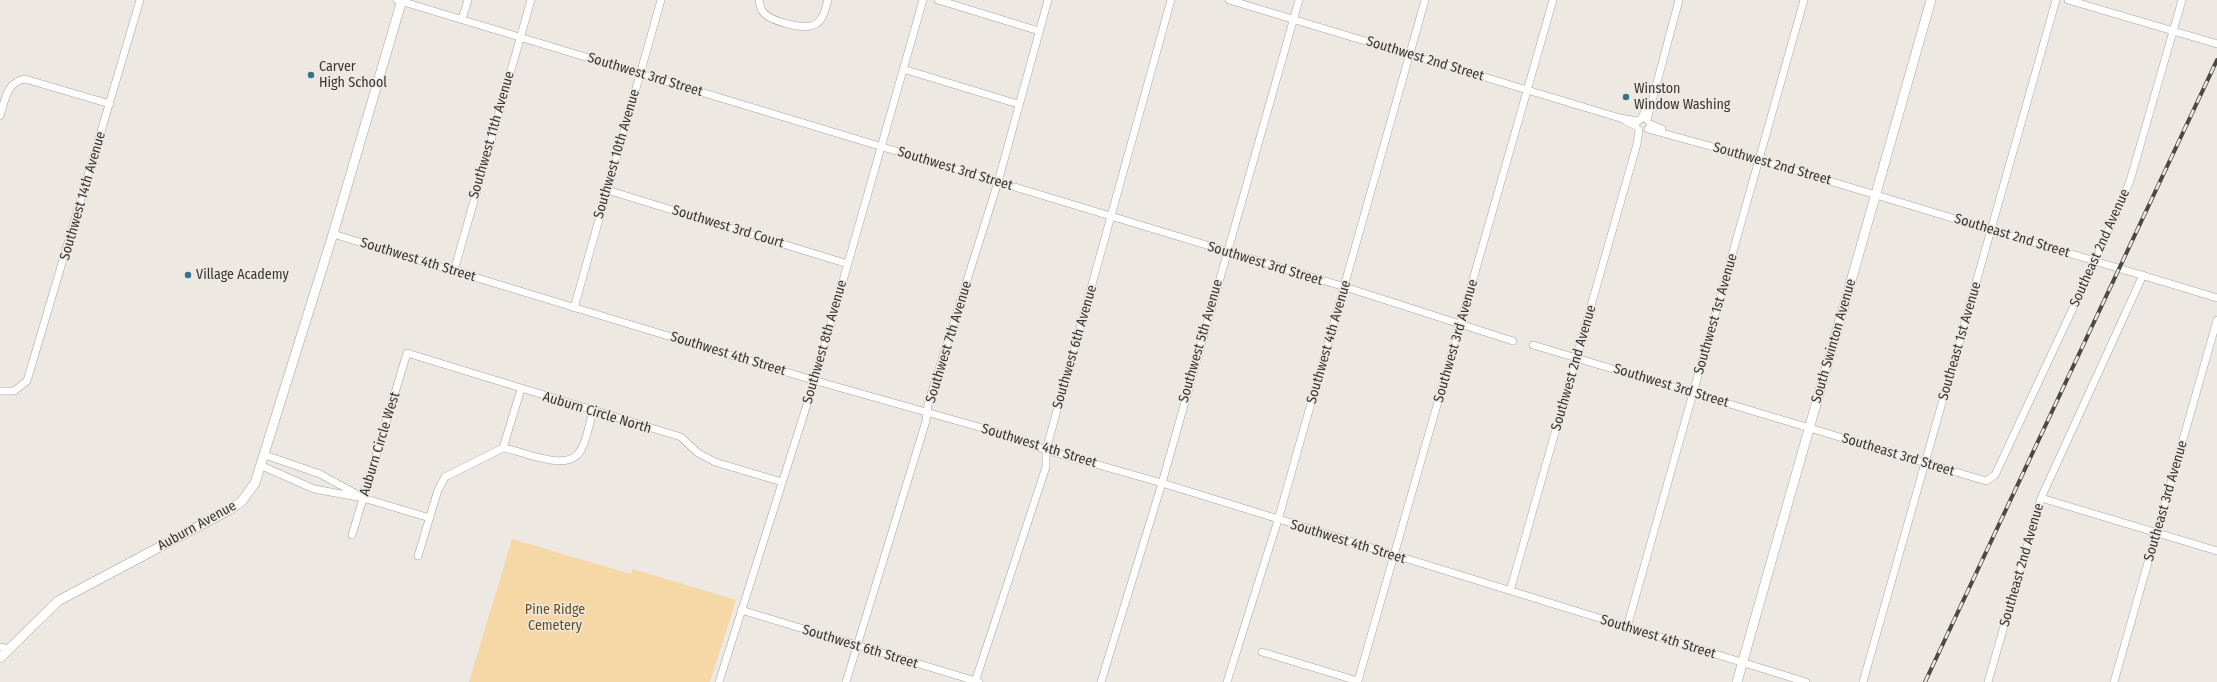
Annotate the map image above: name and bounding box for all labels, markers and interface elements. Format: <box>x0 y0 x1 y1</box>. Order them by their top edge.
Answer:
street label: Southwest 2nd Street <box>1364 33 1486 85</box>
street label: Southwest 3rd Street <box>585 49 705 101</box>
place label: Carver High School <box>319 59 387 92</box>
street label: Southwest 11th Avenue <box>466 69 518 201</box>
marker: Carver High School <box>306 70 316 80</box>
place label: Winston Window Washing <box>1634 81 1730 114</box>
street label: Southwest 10th Avenue <box>591 87 643 221</box>
marker: Winston Window Washing <box>1621 92 1631 102</box>
street label: Southwest 14th Avenue <box>57 130 109 262</box>
street label: Southwest 2nd Street <box>1711 139 1833 189</box>
street label: Southwest 3rd Street <box>895 143 1015 195</box>
street label: Southeast 2nd Avenue <box>2066 186 2134 310</box>
street label: Southwest 3rd Court <box>670 202 786 252</box>
street label: Southeast 2nd Street <box>1952 210 2072 262</box>
street label: Southwest 4th Street <box>358 234 478 286</box>
street label: Southwest 3rd Street <box>1205 238 1325 290</box>
street label: Southwest 1st Avenue <box>1691 252 1741 376</box>
place label: Village Academy <box>196 267 289 283</box>
marker: Village Academy <box>183 270 193 280</box>
street label: South Swinton Avenue <box>1808 277 1860 405</box>
street label: Southwest 8th Avenue <box>799 278 851 406</box>
street label: Southwest 5th Avenue <box>1175 278 1227 404</box>
street label: Southwest 4th Avenue <box>1303 278 1355 406</box>
street label: Southwest 3rd Avenue <box>1430 278 1482 404</box>
street label: Southwest 7th Avenue <box>922 279 976 405</box>
street label: Southeast 1st Avenue <box>1935 280 1985 402</box>
street label: Southwest 6th Avenue <box>1049 283 1101 411</box>
street label: Southwest 2nd Avenue <box>1548 303 1600 433</box>
street label: Southwest 4th Street <box>668 328 788 380</box>
street label: Southwest 3rd Street <box>1611 360 1731 412</box>
street label: Auburn Circle North <box>541 388 653 438</box>
street label: Auburn Circle West <box>356 390 404 498</box>
street label: Southwest 4th Street <box>979 420 1099 472</box>
street label: Southeast 3rd Street <box>1840 430 1956 480</box>
street label: Southeast 3rd Avenue <box>2141 439 2191 563</box>
street label: Auburn Avenue <box>155 498 239 554</box>
street label: Southeast 2nd Avenue <box>1996 501 2048 629</box>
street label: Southwest 4th Street <box>1288 516 1408 568</box>
park label: Pine Ridge Cemetery <box>525 602 585 634</box>
street label: Southwest 4th Street <box>1598 611 1718 663</box>
street label: Southwest 6th Street <box>800 621 920 673</box>

